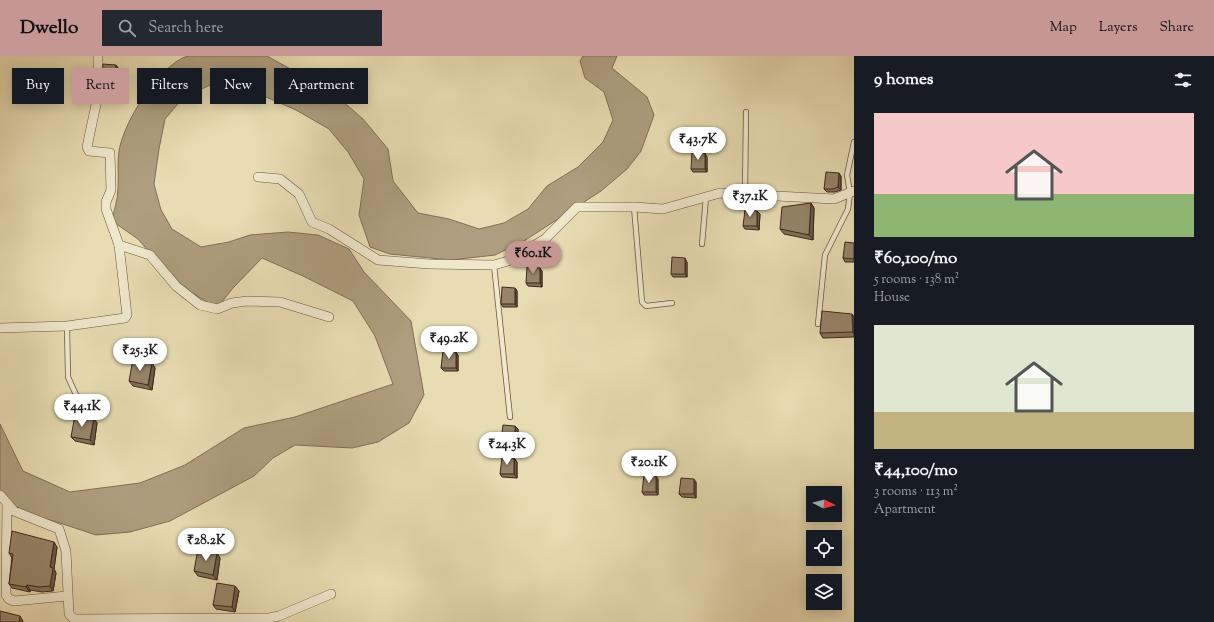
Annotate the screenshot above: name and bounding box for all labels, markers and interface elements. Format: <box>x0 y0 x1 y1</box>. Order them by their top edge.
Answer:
search box <box>102 10 382 46</box>
text: Dwello <box>20 15 78 42</box>
icon: search <box>116 17 138 39</box>
text: Search here <box>148 18 224 39</box>
text: Map <box>1050 18 1077 38</box>
text: Layers <box>1099 18 1137 38</box>
text: Share <box>1159 18 1194 38</box>
chip: Buy <box>12 68 64 104</box>
chip: Rent <box>72 68 129 104</box>
chip: Filters <box>137 68 202 104</box>
chip: New <box>210 68 266 104</box>
chip: Apartment <box>274 68 368 104</box>
text: 9 homes <box>874 68 933 92</box>
icon: filters <box>1172 69 1194 91</box>
pin: ₹43.7K <box>665 127 731 161</box>
text: ₹43.7K <box>679 131 717 149</box>
icon: home <box>998 139 1070 211</box>
pin: ₹37.1K <box>717 184 783 218</box>
text: ₹37.1K <box>732 188 768 206</box>
pin: ₹60.1K <box>500 241 566 275</box>
text: ₹60.1K <box>514 245 552 263</box>
text: ₹60,100/mo <box>874 247 957 271</box>
text: 5 rooms · 138 m² <box>874 271 959 289</box>
text: House <box>874 289 910 307</box>
pin: ₹49.2K <box>416 326 482 360</box>
text: ₹49.2K <box>430 330 468 348</box>
pin: ₹25.3K <box>107 338 173 372</box>
text: ₹25.3K <box>122 342 158 360</box>
icon: home <box>998 351 1070 423</box>
pin: ₹44.1K <box>49 394 115 428</box>
text: ₹44.1K <box>63 398 101 416</box>
pin: ₹24.3K <box>474 432 540 466</box>
text: ₹24.3K <box>488 436 526 454</box>
pin: ₹20.1K <box>616 450 682 484</box>
text: ₹20.1K <box>630 454 668 472</box>
text: ₹44,100/mo <box>874 459 957 483</box>
text: 3 rooms · 113 m² <box>874 483 958 501</box>
north arrow <box>806 486 842 522</box>
map controls <box>806 486 842 610</box>
text: Apartment <box>874 501 935 519</box>
pin: ₹28.2K <box>173 528 239 562</box>
button: locate <box>806 530 842 566</box>
text: ₹28.2K <box>187 532 225 550</box>
button: layers <box>806 574 842 610</box>

